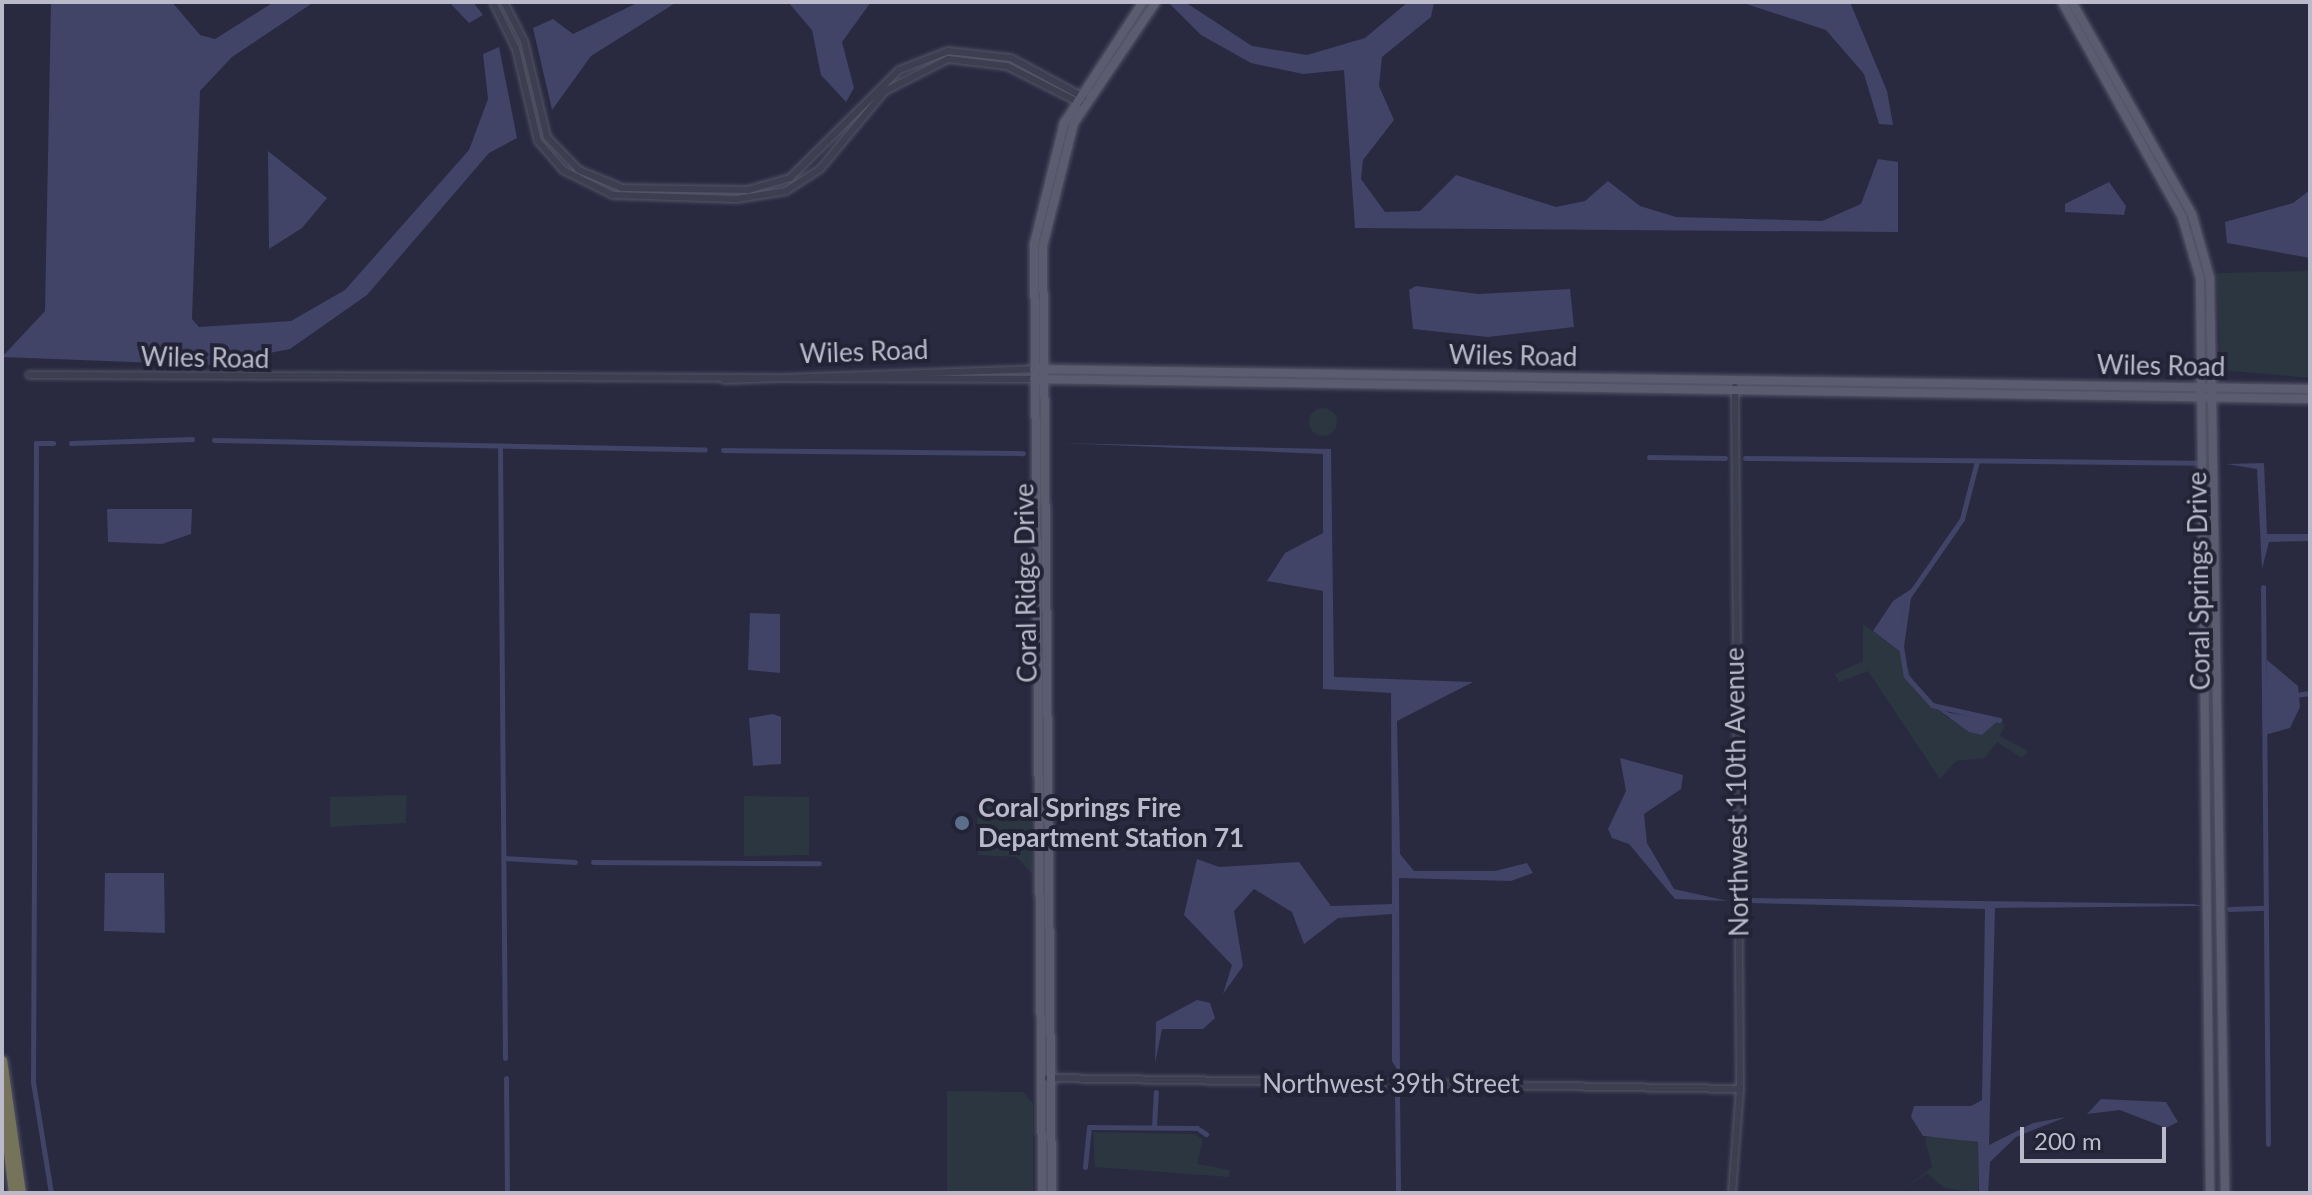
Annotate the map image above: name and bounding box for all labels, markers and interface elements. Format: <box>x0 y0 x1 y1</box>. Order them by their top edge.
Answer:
street label: Wiles Road <box>799 334 929 370</box>
street label: Wiles Road <box>1448 339 1578 373</box>
street label: Wiles Road <box>140 341 270 375</box>
street label: Wiles Road <box>2096 349 2226 383</box>
street label: Coral Springs Drive <box>2181 471 2217 691</box>
street label: Coral Ridge Drive <box>1009 483 1043 683</box>
street label: Northwest 110th Avenue <box>1719 647 1755 937</box>
place label: Coral Springs Fire Department Station 71 <box>978 792 1244 854</box>
marker: Coral Springs Fire Department Station 71 <box>953 814 971 832</box>
street label: Northwest 39th Street <box>1262 1068 1520 1100</box>
scale bar <box>2024 1111 2170 1161</box>
text: 200 m <box>2034 1126 2102 1155</box>

